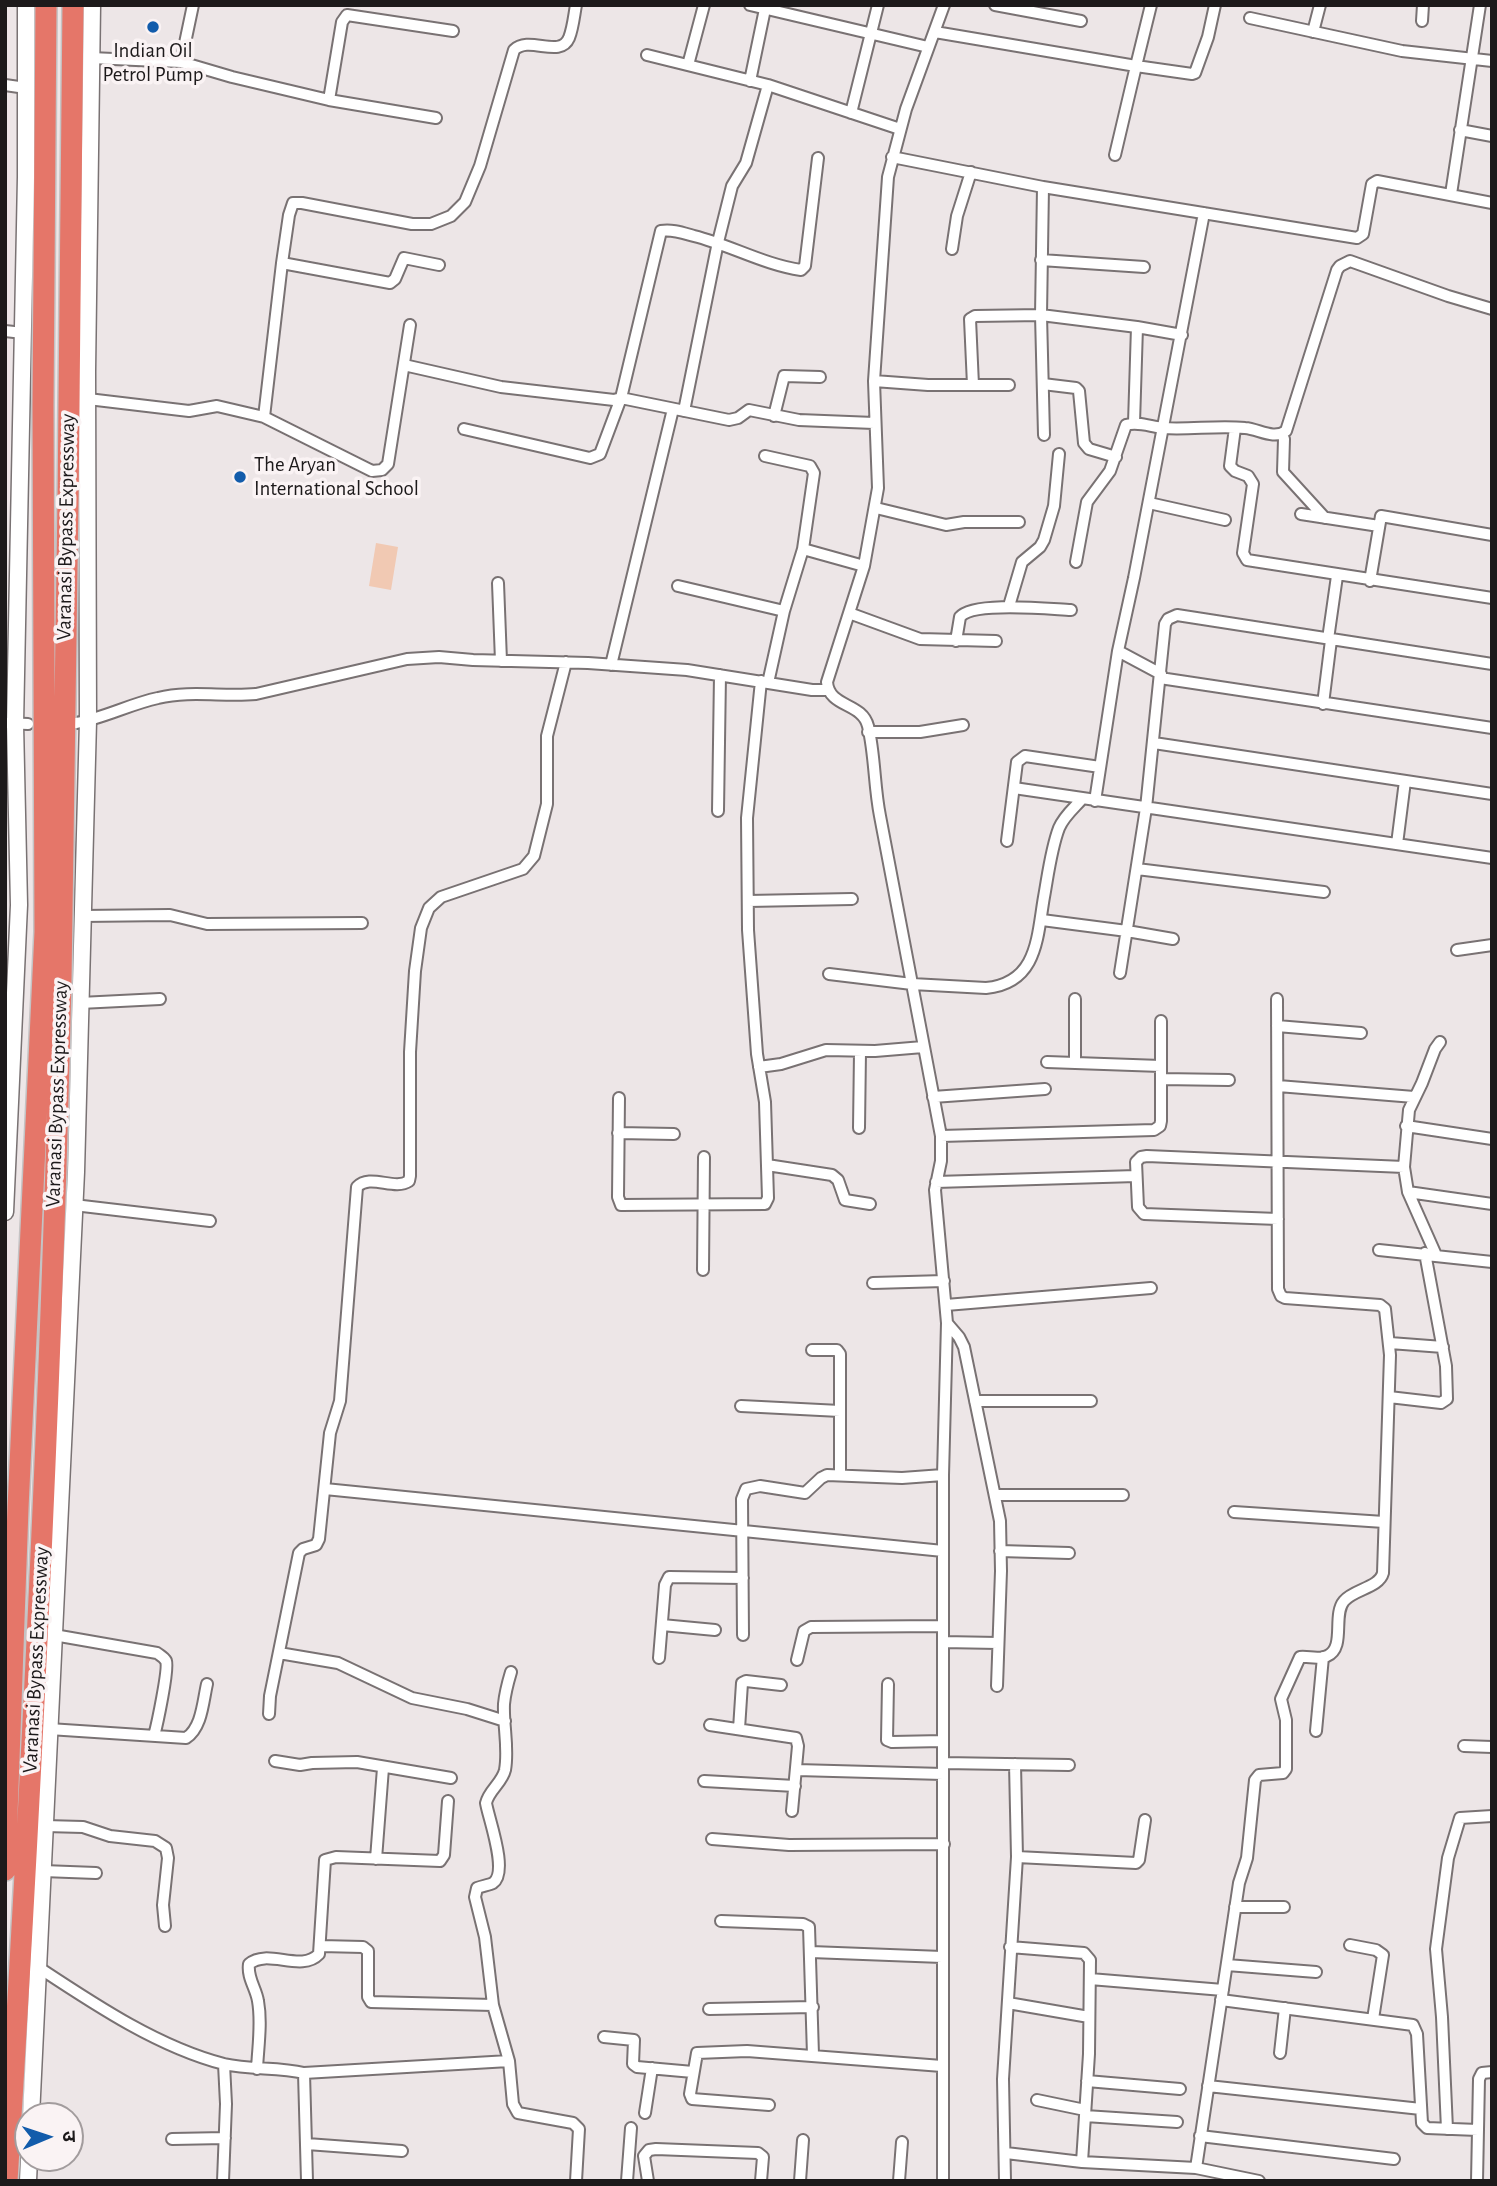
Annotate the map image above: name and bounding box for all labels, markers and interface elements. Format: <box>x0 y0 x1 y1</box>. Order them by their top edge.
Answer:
marker: Indian Oil Petrol Pump <box>145 19 161 35</box>
place label: Indian Oil Petrol Pump <box>103 38 203 88</box>
street label: Varanasi Bypass Expressway <box>51 413 81 641</box>
place label: The Aryan International School <box>254 452 419 502</box>
marker: The Aryan International School <box>232 469 248 485</box>
street label: Varanasi Bypass Expressway <box>40 980 74 1208</box>
street label: Varanasi Bypass Expressway <box>17 1546 55 1774</box>
north arrow <box>14 2102 84 2172</box>
text: उ <box>59 2130 78 2142</box>

